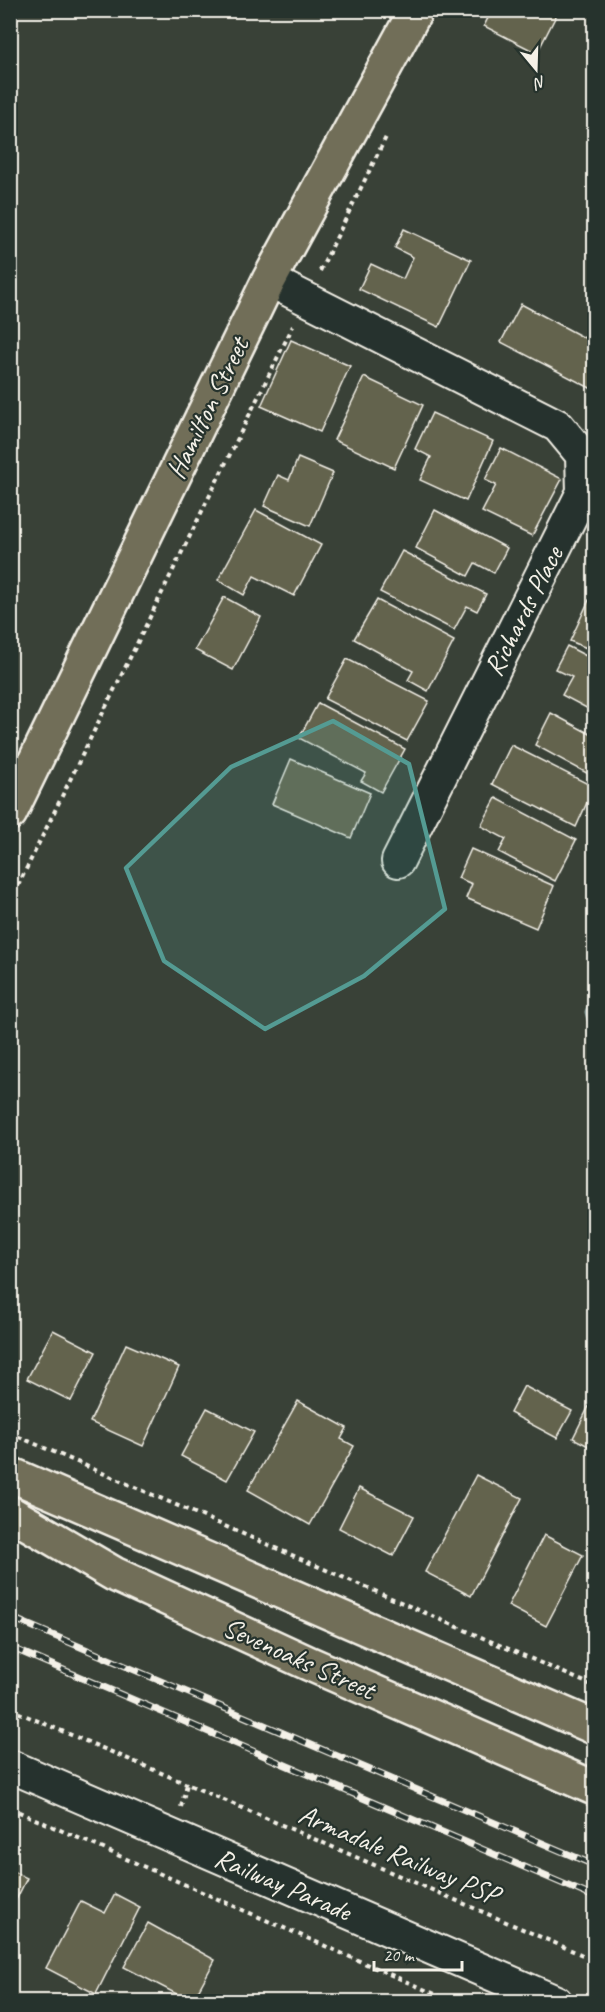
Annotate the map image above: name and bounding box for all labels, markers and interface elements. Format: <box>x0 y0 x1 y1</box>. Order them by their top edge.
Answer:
north arrow <box>506 39 566 99</box>
text: N <box>530 71 548 94</box>
street label: Hamilton Street <box>158 329 257 484</box>
street label: Richards Place <box>476 539 571 682</box>
street label: Sevenoaks Street <box>218 1609 383 1708</box>
street label: Armadale Railway PSP <box>294 1796 508 1913</box>
street label: Railway Parade <box>210 1840 358 1929</box>
scale bar <box>374 1934 462 1972</box>
text: 20 m <box>383 1944 416 1966</box>

